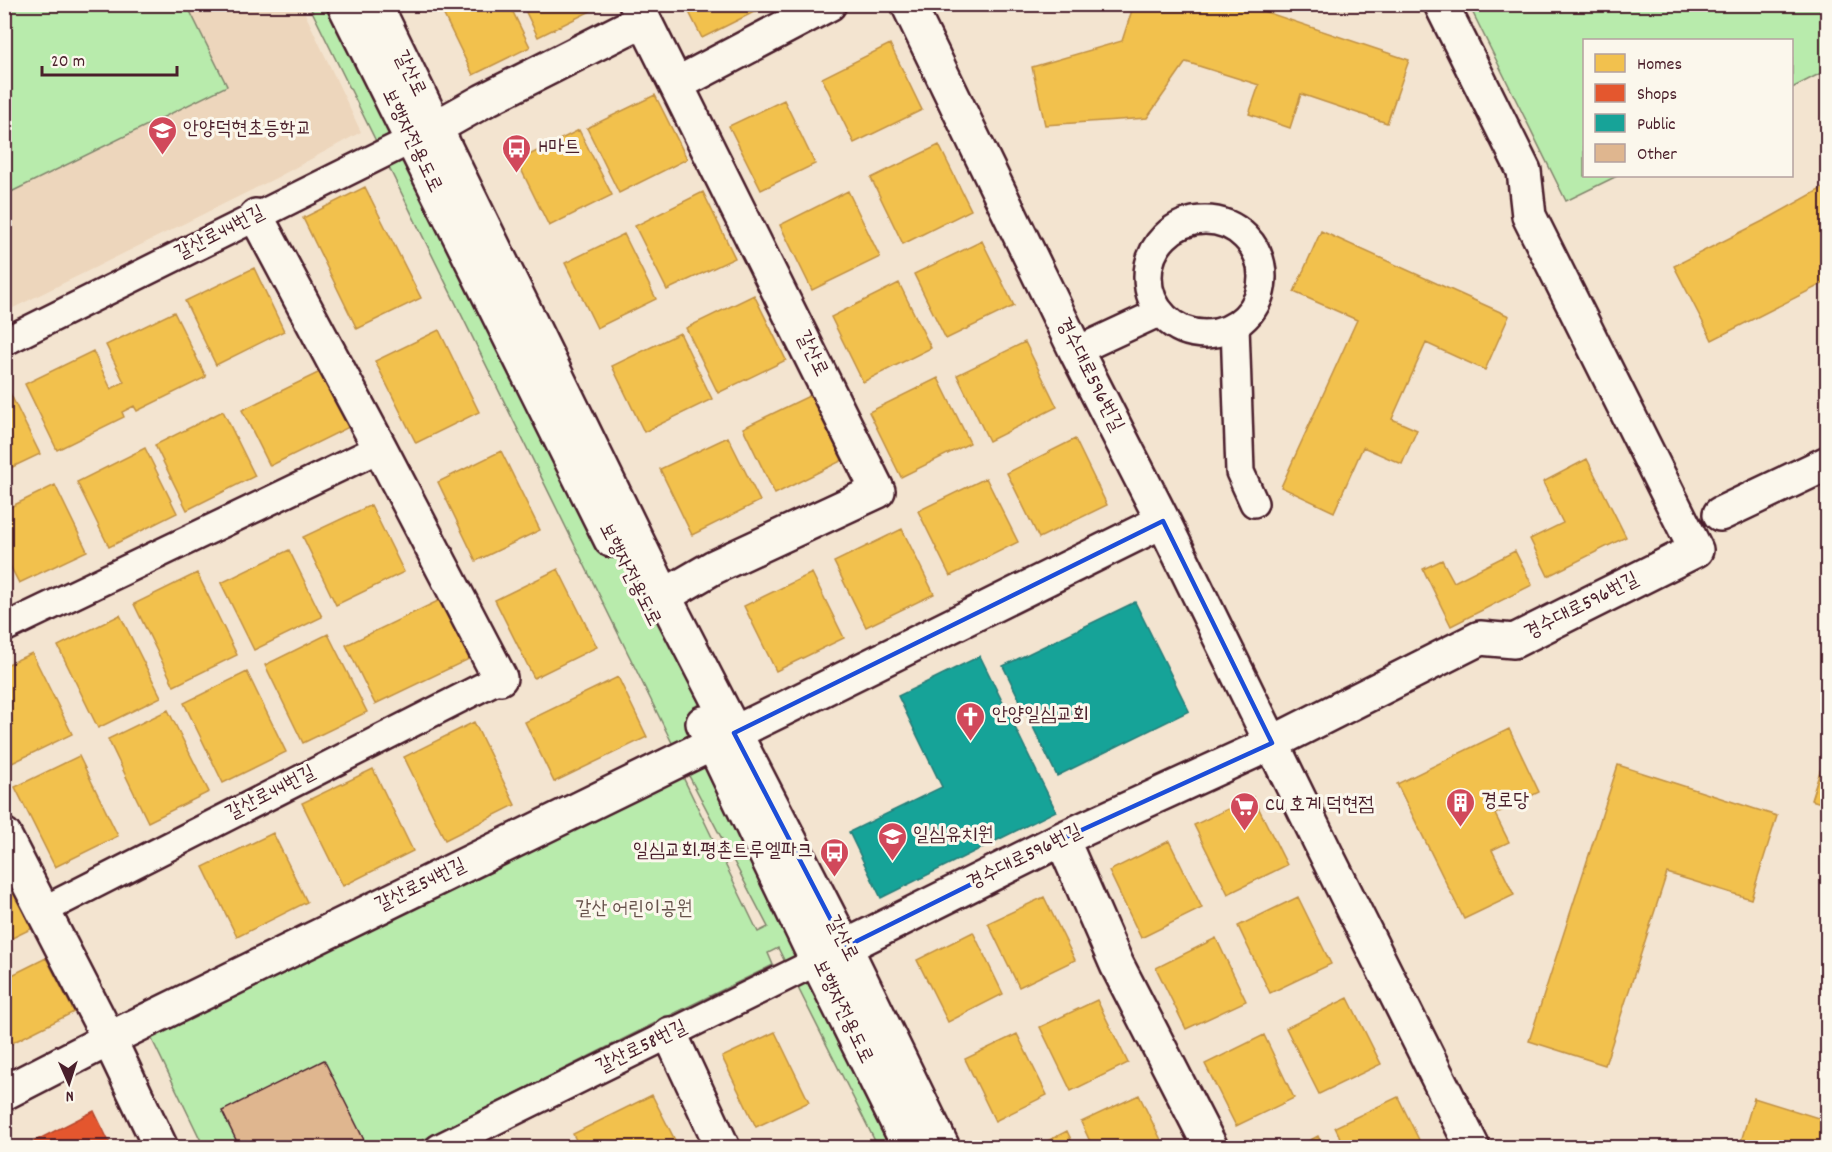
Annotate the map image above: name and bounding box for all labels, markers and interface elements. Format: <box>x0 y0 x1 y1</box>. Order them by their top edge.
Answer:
scale bar <box>42 39 177 77</box>
legend <box>1583 39 1793 177</box>
street label: 갈산로 <box>386 46 432 102</box>
text: 20 m <box>51 50 85 75</box>
text: Homes <box>1637 53 1682 78</box>
text: Shops <box>1637 83 1677 108</box>
street label: 보행자전용도로 <box>374 84 448 198</box>
text: Public <box>1637 113 1676 138</box>
school or university icon: 안양덕현초등학교 <box>146 114 178 156</box>
place label: 안양덕현초등학교 <box>183 116 312 144</box>
bus stop icon: H마트 <box>501 132 533 174</box>
place label: H마트 <box>538 134 580 162</box>
text: Other <box>1637 143 1677 168</box>
street label: 갈산로44번길 <box>170 199 270 269</box>
street label: 경수대로596번길 <box>1048 313 1130 437</box>
street label: 갈산로 <box>788 326 834 382</box>
street label: 보행자전용도로 <box>591 518 667 632</box>
street label: 경수대로596번길 <box>1520 566 1644 648</box>
church icon: 안양일심교회 <box>955 700 987 742</box>
place label: 안양일심교회 <box>992 702 1089 730</box>
street label: 갈산로44번길 <box>221 759 321 829</box>
building icon: 경로당 <box>1444 786 1476 828</box>
place label: 경로당 <box>1481 788 1529 816</box>
supermarket icon: CU 호계 덕현점 <box>1228 790 1260 832</box>
place label: CU 호계 덕현점 <box>1265 792 1374 820</box>
street label: 경수대로596번길 <box>963 818 1087 898</box>
school or university icon: 일심유치원 <box>876 820 908 862</box>
place label: 일심유치원 <box>913 822 993 850</box>
bus stop icon: 일심교회.평촌트루엘파크 <box>818 836 850 878</box>
place label: 일심교회.평촌트루엘파크 <box>633 838 813 866</box>
street label: 갈산로54번길 <box>371 852 471 920</box>
park label: 갈산 어린이공원 <box>575 896 693 924</box>
street label: 갈산로 <box>818 911 864 967</box>
street label: 보행자전용도로 <box>805 955 879 1069</box>
street label: 갈산로58번길 <box>592 1014 692 1082</box>
north arrow <box>39 1053 99 1113</box>
text: N <box>65 1084 74 1107</box>

